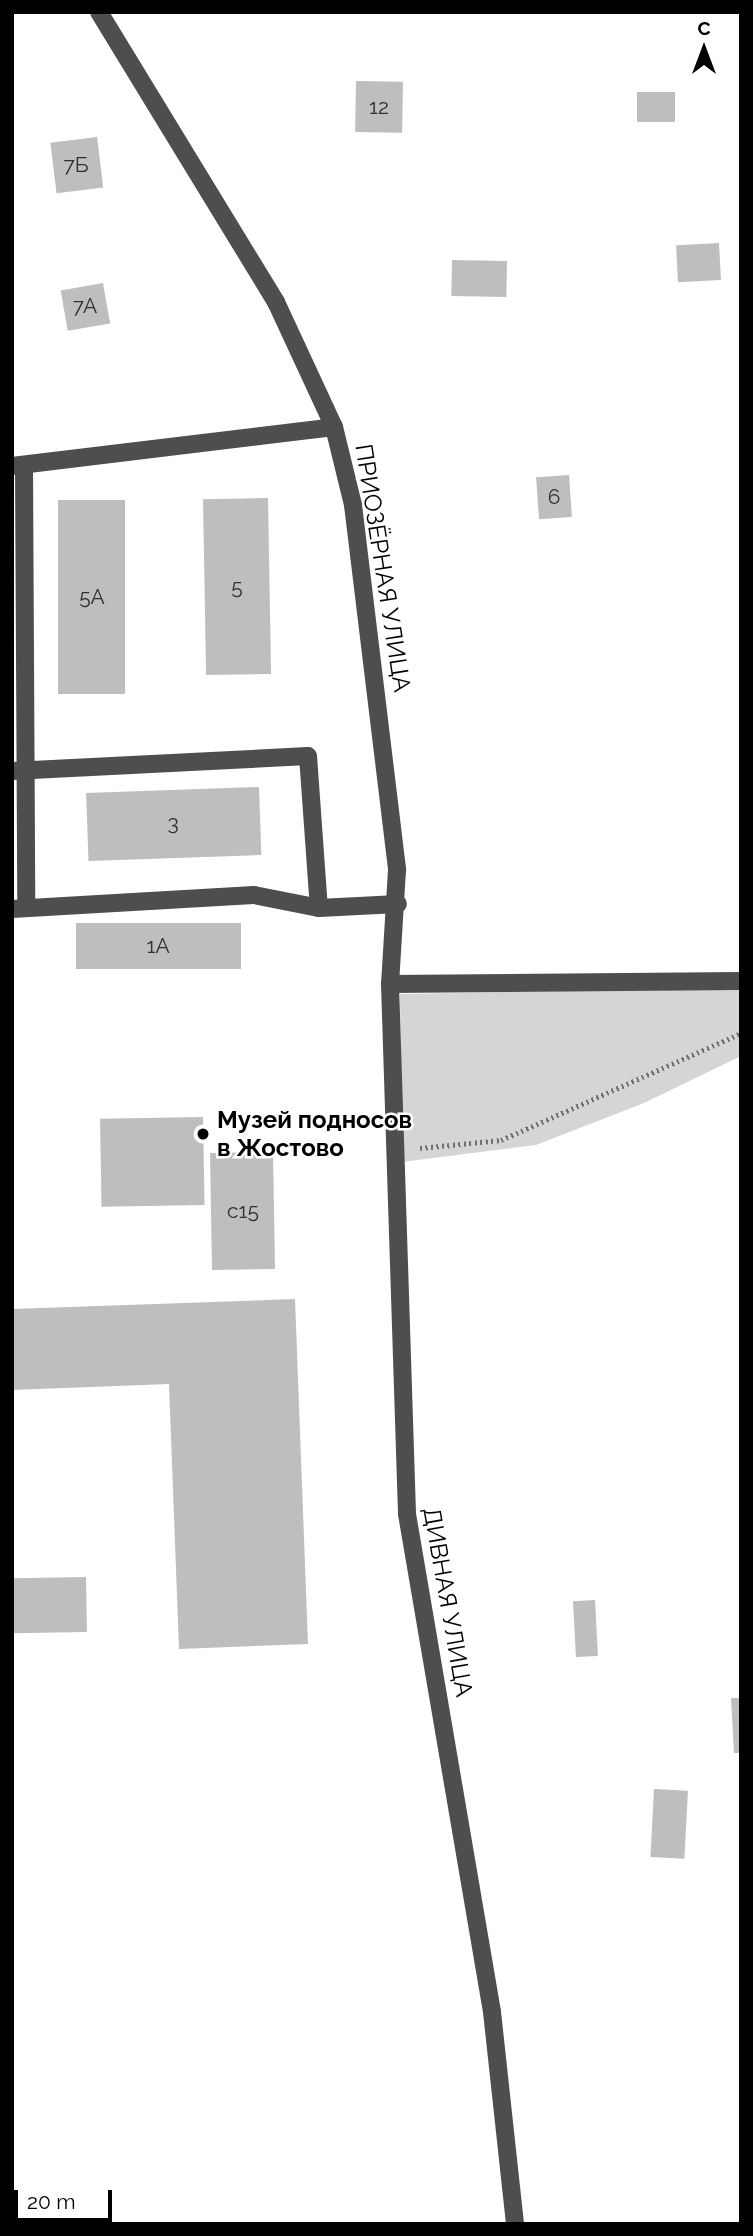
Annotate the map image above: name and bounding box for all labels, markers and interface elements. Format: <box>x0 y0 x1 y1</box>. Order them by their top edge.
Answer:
north arrow <box>669 14 739 84</box>
text: С <box>697 17 711 39</box>
house number: 12 <box>369 94 389 120</box>
house number: 7Б <box>64 152 88 178</box>
house number: 7А <box>73 293 97 319</box>
street label: ПРИОЗЁРНАЯ УЛИЦА <box>349 442 417 694</box>
house number: 6 <box>548 484 560 510</box>
house number: 5 <box>231 574 243 600</box>
house number: 5А <box>79 584 105 610</box>
house number: 3 <box>167 810 179 836</box>
house number: 1А <box>146 933 170 959</box>
place label: Музей подносов в Жостово <box>217 1106 412 1162</box>
marker: Музей подносов в Жостово <box>195 1126 211 1142</box>
house number: с15 <box>227 1198 259 1224</box>
street label: ДИВНАЯ УЛИЦА <box>417 1505 479 1699</box>
scale bar <box>18 2176 116 2220</box>
text: 20 m <box>27 2189 75 2214</box>

